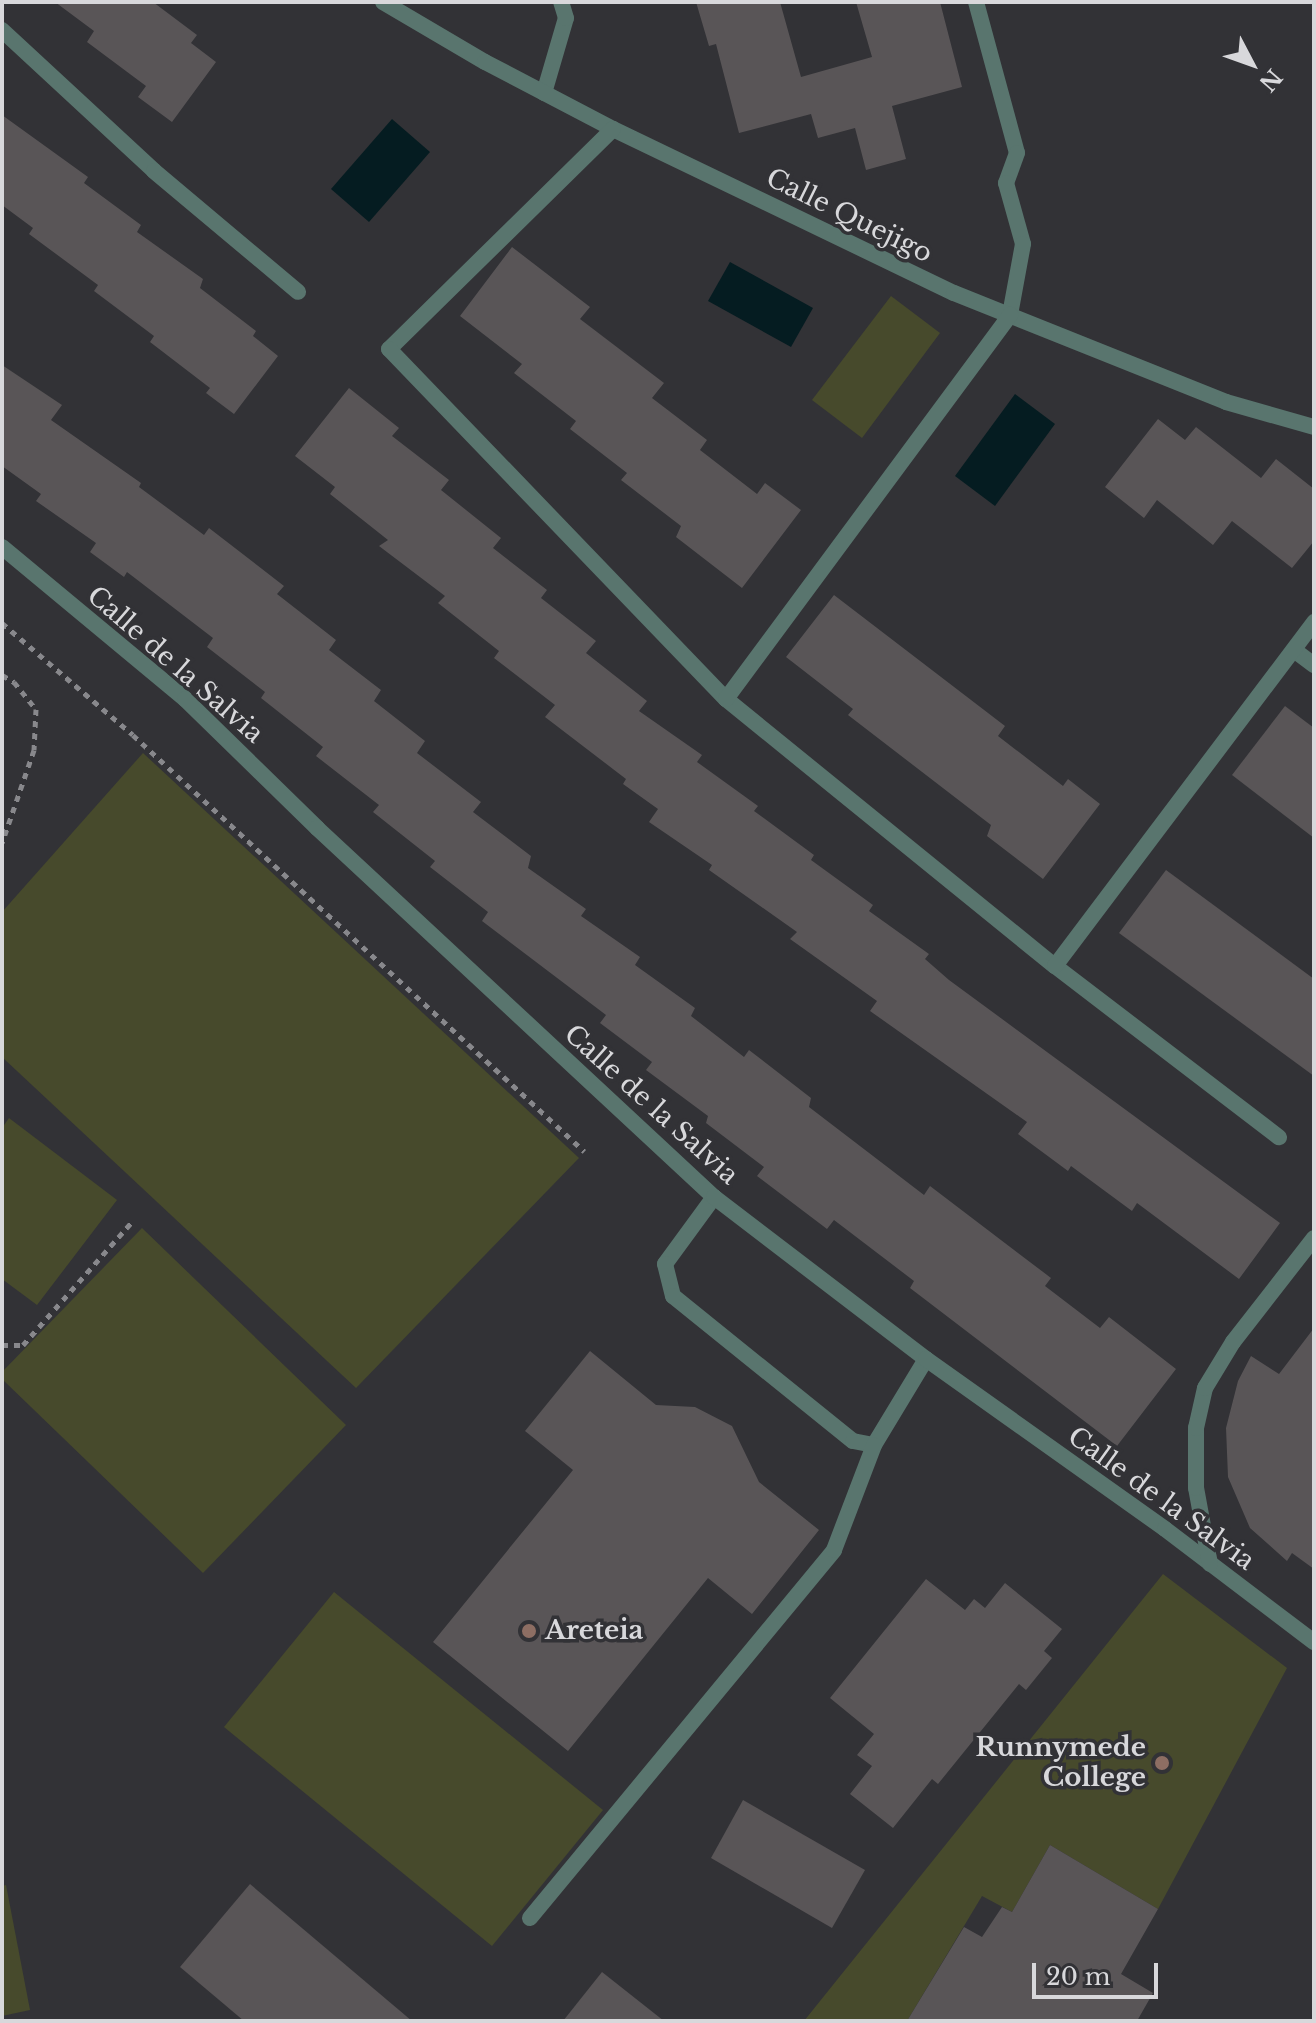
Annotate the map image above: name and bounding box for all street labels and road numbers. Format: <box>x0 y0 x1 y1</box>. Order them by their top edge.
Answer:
street label: Calle Quejigo <box>761 162 937 270</box>
street label: Calle de la Salvia <box>80 580 270 750</box>
street label: Calle de la Salvia <box>558 1019 744 1191</box>
street label: Calle de la Salvia <box>1061 1421 1261 1577</box>

